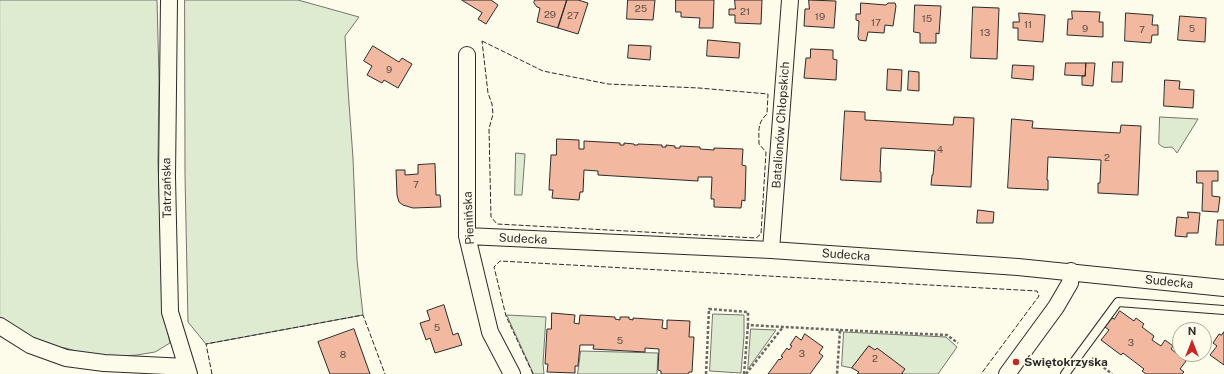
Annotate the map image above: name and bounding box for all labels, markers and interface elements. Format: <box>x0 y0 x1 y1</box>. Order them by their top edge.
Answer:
house number: 25 <box>635 3 647 15</box>
house number: 21 <box>740 6 750 18</box>
house number: 29 <box>544 9 556 21</box>
house number: 27 <box>567 10 579 22</box>
house number: 19 <box>815 11 825 23</box>
house number: 15 <box>922 13 932 25</box>
house number: 17 <box>871 17 881 29</box>
house number: 11 <box>1024 19 1032 31</box>
house number: 9 <box>1082 23 1088 35</box>
house number: 5 <box>1189 23 1195 35</box>
house number: 7 <box>1139 24 1145 36</box>
house number: 13 <box>980 27 990 39</box>
street label: Batalionów Chłopskich <box>769 61 793 189</box>
house number: 9 <box>386 64 392 76</box>
house number: 4 <box>937 144 943 156</box>
house number: 2 <box>1104 152 1110 164</box>
street label: Tatrzańska <box>159 157 175 219</box>
house number: 7 <box>413 179 419 191</box>
street label: Pienińska <box>460 191 478 245</box>
street label: Sudecka <box>498 231 548 247</box>
street label: Sudecka <box>821 246 871 264</box>
street label: Sudecka <box>1144 272 1194 292</box>
house number: 5 <box>434 322 440 334</box>
north arrow <box>1172 322 1212 362</box>
text: N <box>1188 325 1196 337</box>
house number: 5 <box>617 335 623 347</box>
house number: 3 <box>1128 337 1134 349</box>
house number: 3 <box>799 348 805 360</box>
house number: 8 <box>340 349 346 361</box>
house number: 2 <box>872 353 878 365</box>
place label: Świętokrzyska <box>1024 355 1108 369</box>
marker: Świętokrzyska <box>1011 357 1021 367</box>

